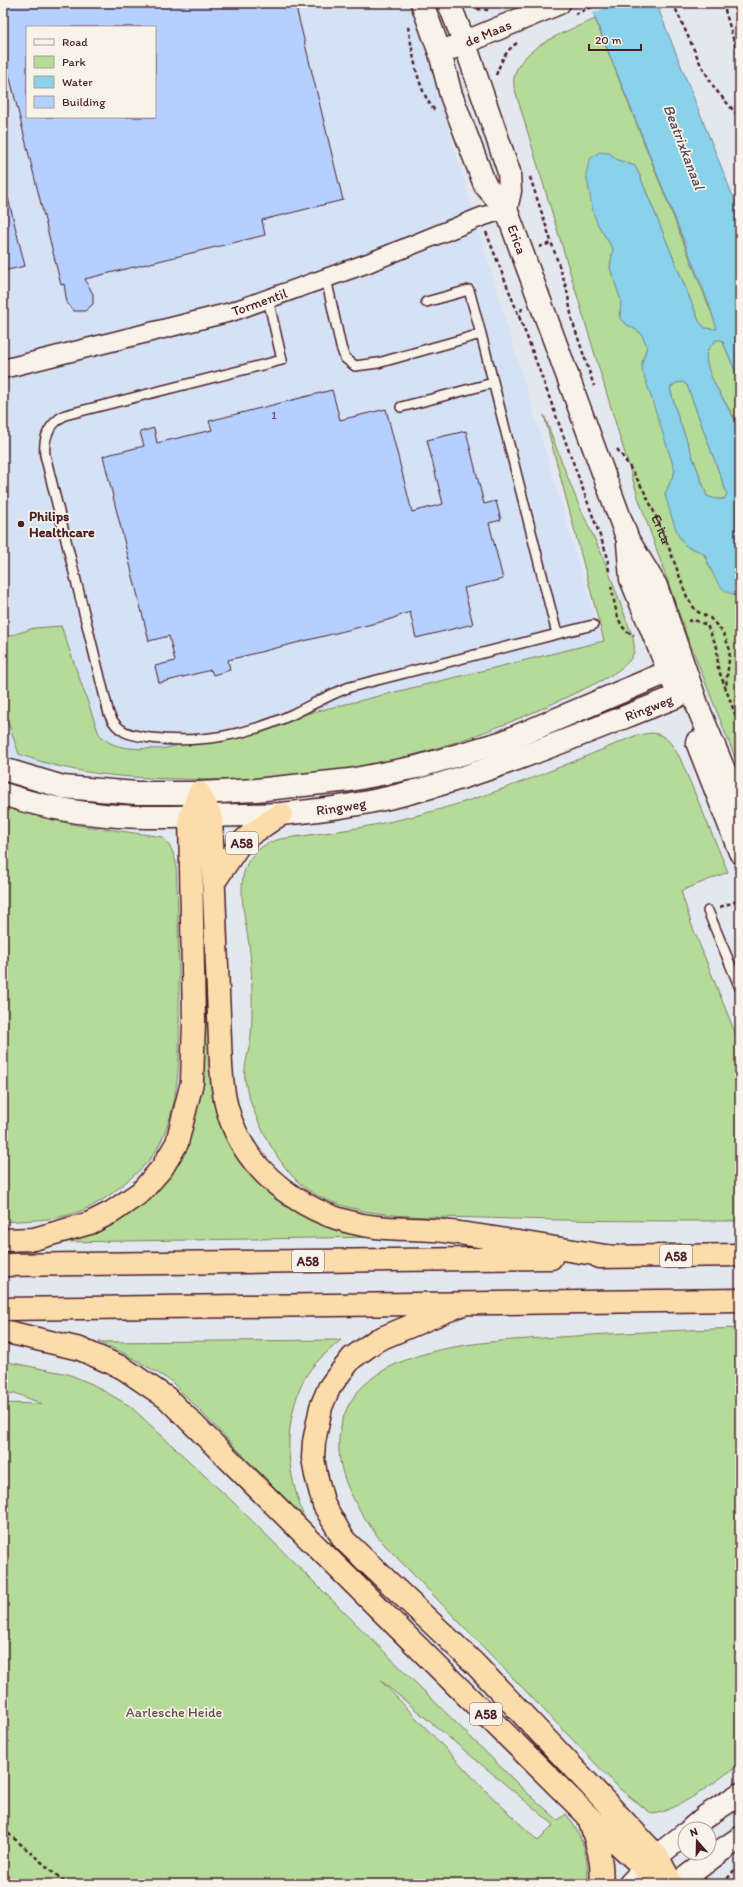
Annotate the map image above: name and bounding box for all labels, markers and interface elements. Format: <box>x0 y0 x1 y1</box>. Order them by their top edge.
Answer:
street label: de Maas <box>462 16 514 50</box>
legend <box>26 26 156 118</box>
scale bar <box>589 26 641 52</box>
text: 20 m <box>595 33 622 47</box>
text: Road <box>62 35 88 49</box>
text: Park <box>62 55 86 69</box>
text: Water <box>62 75 93 89</box>
text: Building <box>62 95 106 109</box>
water label: Beatrixkanaal <box>660 102 709 194</box>
street label: Erica <box>504 222 530 257</box>
street label: Tormentil <box>229 284 289 320</box>
house number: 1 <box>271 408 277 422</box>
place label: Philips Healthcare <box>29 508 95 541</box>
street label: Erica <box>648 512 675 546</box>
marker: Philips Healthcare <box>16 519 26 529</box>
street label: Ringweg <box>622 690 676 725</box>
street label: Ringweg <box>315 794 368 819</box>
road number: A58 <box>226 832 258 854</box>
road number: A58 <box>660 1245 692 1267</box>
road number: A58 <box>292 1250 324 1272</box>
road number: A58 <box>470 1703 502 1725</box>
park label: Aarlesche Heide <box>126 1704 223 1721</box>
north arrow <box>677 1821 717 1861</box>
text: N <box>688 1825 699 1839</box>

